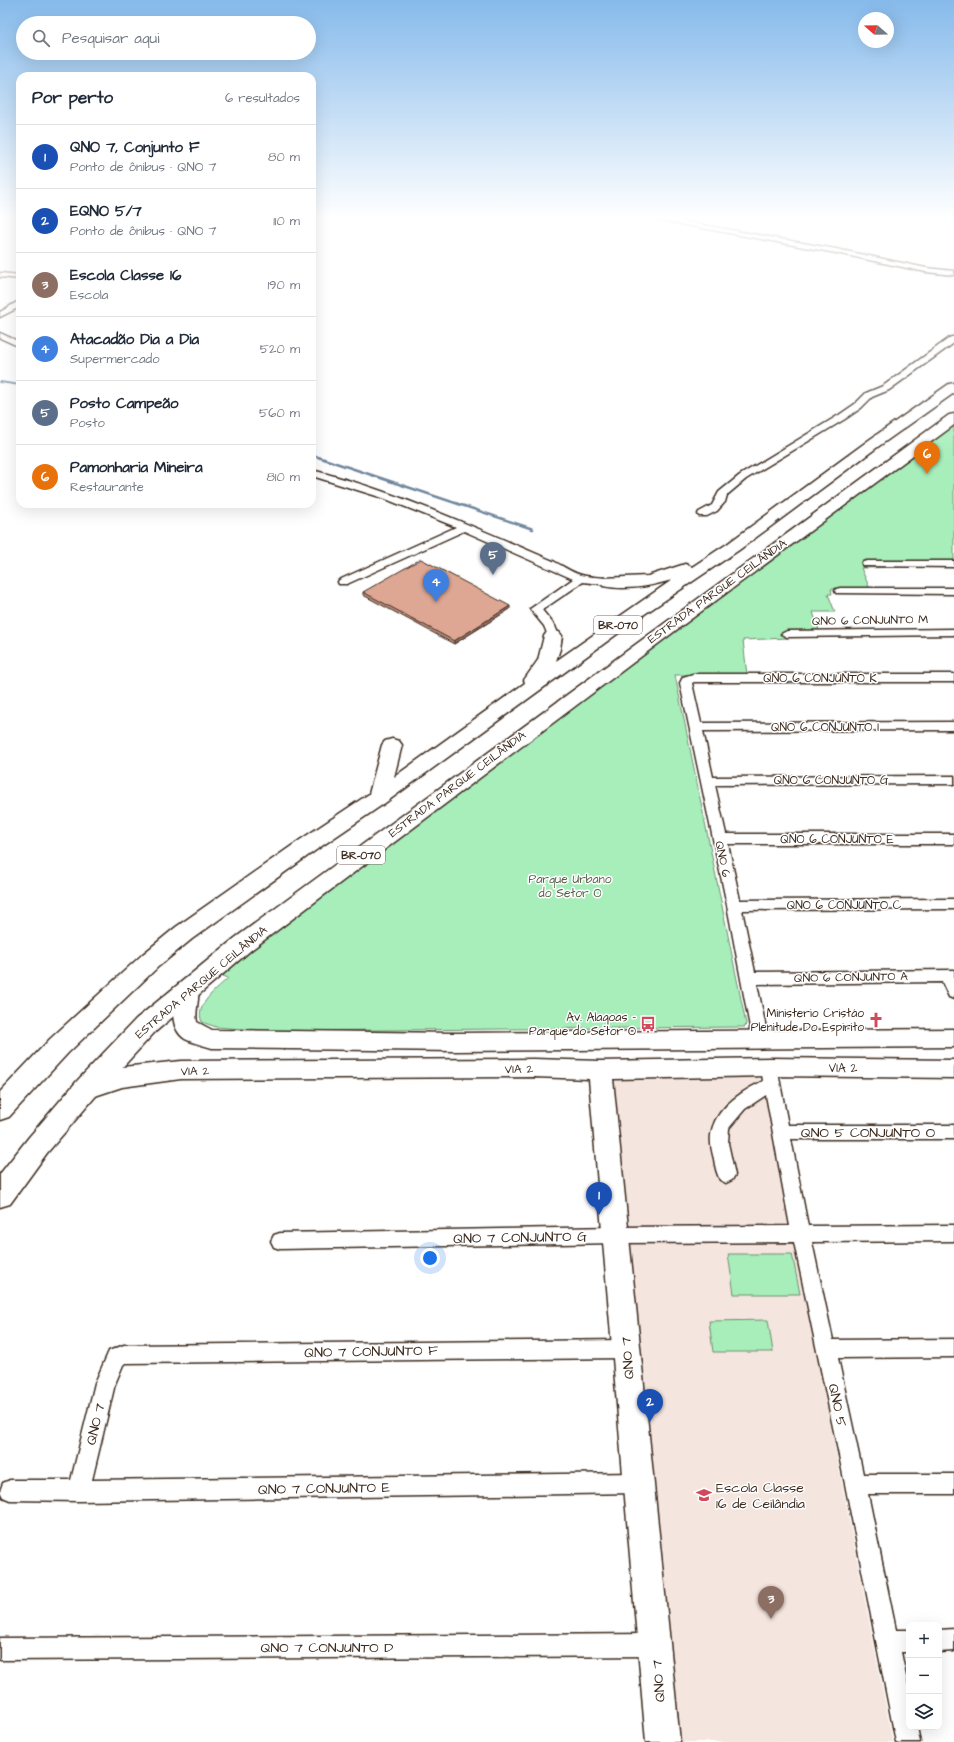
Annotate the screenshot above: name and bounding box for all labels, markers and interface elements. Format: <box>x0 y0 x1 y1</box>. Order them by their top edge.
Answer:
north arrow <box>858 12 894 48</box>
search box <box>16 16 316 60</box>
icon: search <box>30 27 52 49</box>
text: Pesquisar aqui <box>62 28 159 49</box>
text: Por perto <box>32 86 113 110</box>
text: 6 resultados <box>225 89 300 107</box>
text: QNO 7, Conjunto F <box>70 137 199 158</box>
text: 1 <box>44 148 46 166</box>
text: 80 m <box>268 148 300 166</box>
text: Ponto de ônibus · QNO 7 <box>70 158 217 176</box>
text: EQNO 5/7 <box>70 201 142 222</box>
text: 2 <box>41 212 49 230</box>
text: 110 m <box>273 212 300 230</box>
text: Ponto de ônibus · QNO 7 <box>70 222 217 240</box>
text: Escola Classe 16 <box>70 265 181 286</box>
text: 3 <box>42 276 48 294</box>
text: 190 m <box>267 276 300 294</box>
text: Escola <box>70 286 108 304</box>
text: Atacadão Dia a Dia <box>70 329 199 350</box>
text: 4 <box>41 340 49 358</box>
text: 520 m <box>260 340 300 358</box>
text: Supermercado <box>70 350 160 368</box>
text: Posto Campeão <box>70 393 179 414</box>
text: 5 <box>40 404 50 422</box>
text: 560 m <box>259 404 300 422</box>
text: Posto <box>70 414 105 432</box>
pin: 6 <box>914 441 940 474</box>
text: Pamonharia Mineira <box>70 457 203 478</box>
text: 6 <box>41 468 49 486</box>
text: 810 m <box>266 468 300 486</box>
text: Restaurante <box>70 478 144 496</box>
street label: ESTRADA PARQUE CEILÂNDIA <box>644 535 791 648</box>
pin: 5 <box>480 542 506 575</box>
pin: 4 <box>423 569 449 602</box>
street label: QNO 6 CONJUNTO M <box>812 611 928 630</box>
road number: BR-070 <box>594 616 642 634</box>
street label: QNO 6 CONJUNTO K <box>763 670 877 687</box>
street label: QNO 6 CONJUNTO I <box>771 719 879 736</box>
street label: ESTRADA PARQUE CEILÂNDIA <box>385 727 530 842</box>
street label: QNO 6 CONJUNTO G <box>774 772 889 789</box>
street label: QNO 6 CONJUNTO E <box>780 831 894 848</box>
street label: QNO 6 <box>710 840 735 879</box>
road number: BR-070 <box>337 846 385 864</box>
park label: Parque Urbano do Setor O <box>529 871 612 902</box>
street label: QNO 6 CONJUNTO C <box>787 897 902 914</box>
street label: ESTRADA PARQUE CEILÂNDIA <box>131 922 271 1043</box>
street label: QNO 6 CONJUNTO A <box>794 968 908 987</box>
place label: Ministerio Cristáo Plenitude Do Espirito <box>751 1005 864 1036</box>
place label: Av. Alagoas - Parque do Setor O <box>529 1009 636 1040</box>
church icon: Ministerio Cristáo Plenitude Do Espirito <box>867 1011 885 1029</box>
bus stop icon: Av. Alagoas - Parque do Setor O <box>639 1015 657 1033</box>
street label: VIA 2 <box>829 1060 857 1077</box>
street label: VIA 2 <box>505 1061 534 1078</box>
street label: VIA 2 <box>181 1063 210 1080</box>
street label: QNO 5 CONJUNTO O <box>801 1123 935 1143</box>
pin: 1 <box>586 1182 612 1215</box>
street label: QNO 7 CONJUNTO G <box>453 1227 587 1249</box>
your location <box>420 1248 440 1268</box>
street label: QNO 7 <box>616 1336 640 1380</box>
street label: QNO 7 CONJUNTO F <box>304 1341 438 1363</box>
street label: QNO 5 <box>823 1382 851 1429</box>
pin: 2 <box>637 1389 663 1422</box>
street label: QNO 7 <box>81 1401 111 1447</box>
street label: QNO 7 CONJUNTO E <box>258 1478 391 1500</box>
place label: Escola Classe 16 de Ceilândia <box>716 1478 805 1514</box>
school or university icon: Escola Classe 16 de Ceilândia <box>695 1486 713 1504</box>
pin: 3 <box>758 1586 784 1619</box>
map controls <box>906 1622 942 1730</box>
button: + <box>906 1622 942 1658</box>
street label: QNO 7 CONJUNTO D <box>261 1638 393 1658</box>
button: − <box>906 1658 942 1694</box>
street label: QNO 7 <box>647 1659 671 1703</box>
button: layers <box>906 1694 942 1730</box>

